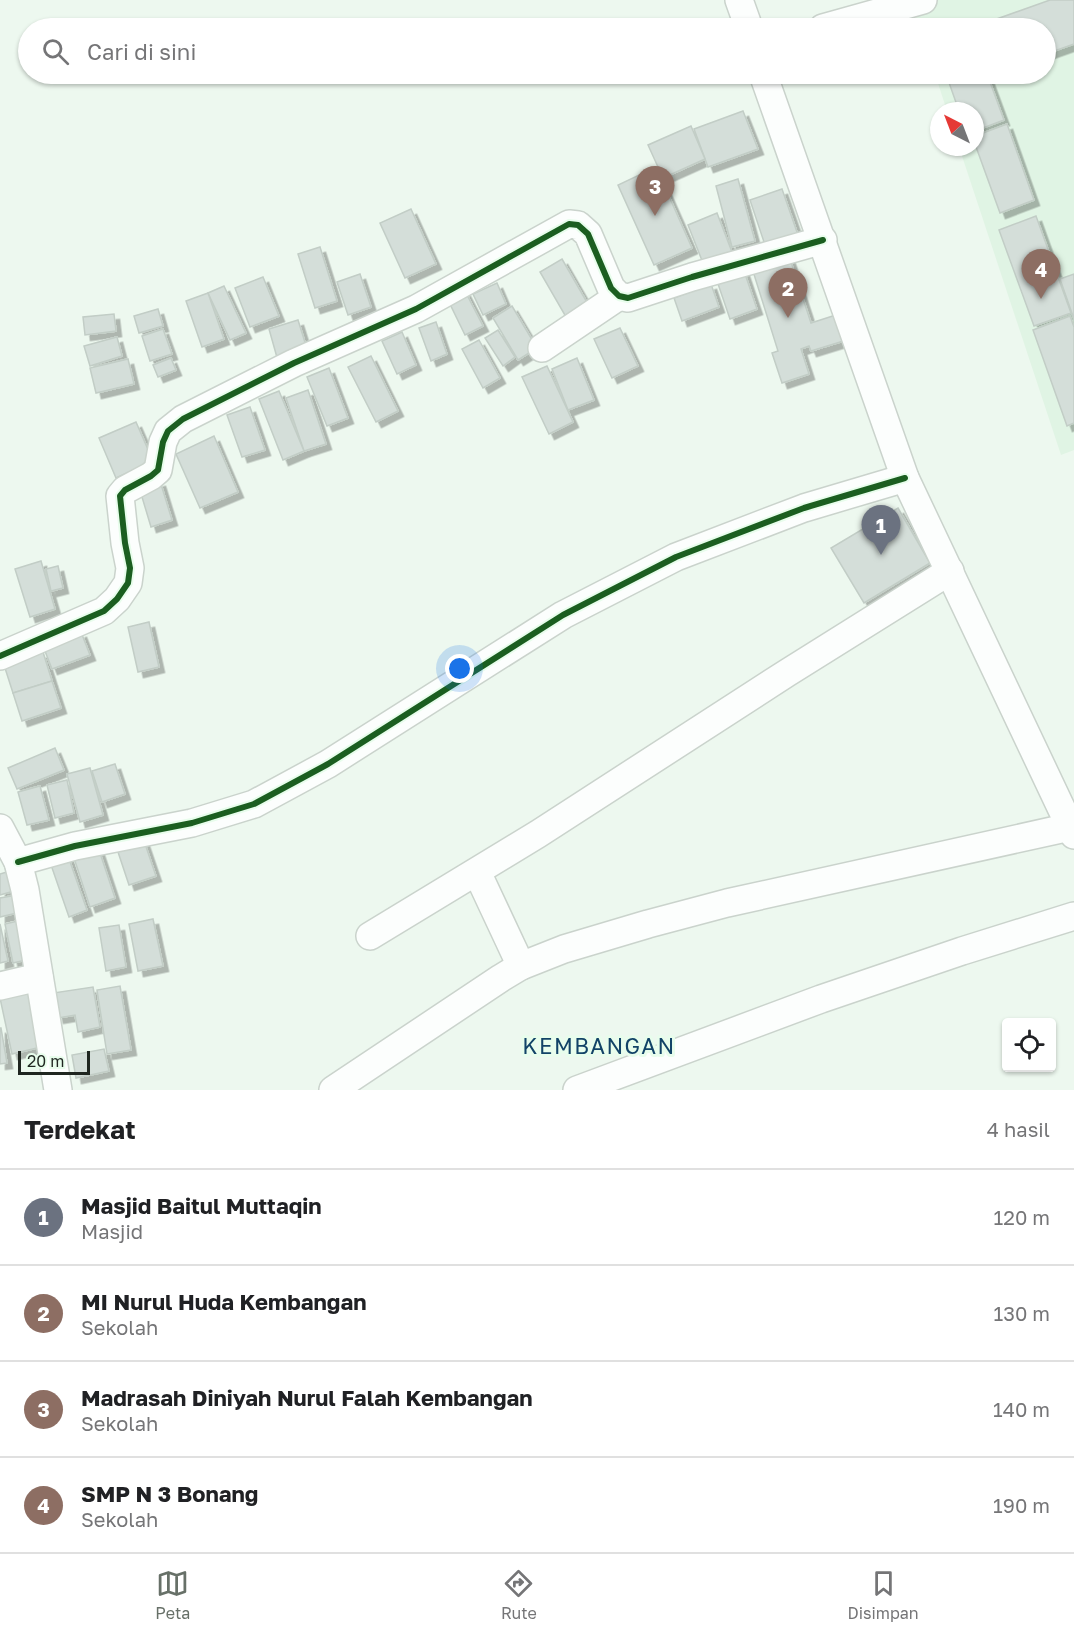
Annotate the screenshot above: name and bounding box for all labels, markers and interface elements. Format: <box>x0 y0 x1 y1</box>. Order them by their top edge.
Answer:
search box <box>18 18 1056 84</box>
icon: search <box>39 35 72 68</box>
text: Cari di sini <box>87 38 196 65</box>
north arrow <box>930 102 984 156</box>
pin: 3 <box>636 166 674 216</box>
pin: 4 <box>1022 250 1060 299</box>
pin: 2 <box>768 268 808 318</box>
pin: 1 <box>862 506 900 555</box>
your location <box>445 654 474 683</box>
map controls <box>1002 1018 1056 1072</box>
button: locate <box>1002 1018 1056 1072</box>
district label: KEMBANGAN <box>522 1032 676 1059</box>
scale bar <box>18 1048 90 1076</box>
text: 20 m <box>27 1051 64 1071</box>
text: Terdekat <box>24 1114 136 1145</box>
text: 4 hasil <box>987 1117 1050 1141</box>
text: Masjid Baitul Muttaqin <box>81 1192 322 1219</box>
text: 1 <box>38 1205 49 1229</box>
text: 120 m <box>994 1205 1050 1229</box>
text: Masjid <box>81 1219 143 1243</box>
text: MI Nurul Huda Kembangan <box>81 1288 366 1315</box>
text: 2 <box>37 1301 50 1325</box>
text: 130 m <box>994 1301 1050 1325</box>
text: Sekolah <box>81 1315 158 1339</box>
text: Madrasah Diniyah Nurul Falah Kembangan <box>81 1384 533 1411</box>
text: 3 <box>37 1397 50 1421</box>
text: 140 m <box>993 1397 1050 1421</box>
text: Sekolah <box>81 1411 158 1435</box>
text: SMP N 3 Bonang <box>81 1480 258 1507</box>
text: 4 <box>37 1493 50 1517</box>
text: 190 m <box>993 1493 1050 1517</box>
text: Sekolah <box>81 1507 158 1531</box>
tab: Peta <box>155 1567 190 1623</box>
tab: Rute <box>501 1567 537 1623</box>
tab: Disimpan <box>848 1567 919 1623</box>

